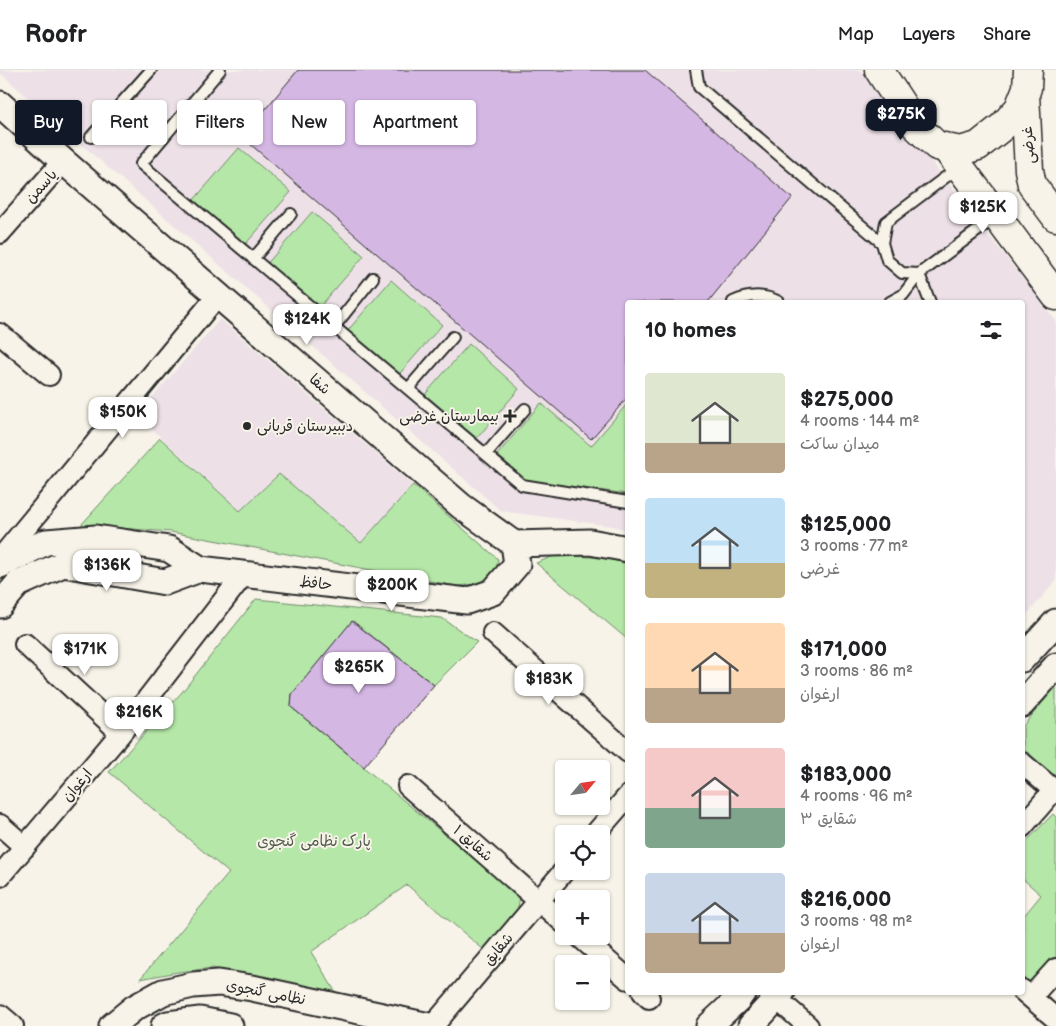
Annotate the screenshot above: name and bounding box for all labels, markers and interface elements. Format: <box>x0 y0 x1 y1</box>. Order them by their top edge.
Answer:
text: Roofr <box>25 20 87 49</box>
text: Map <box>838 24 874 45</box>
text: Layers <box>902 24 955 45</box>
text: Share <box>983 24 1031 45</box>
pin: $275K <box>866 98 936 141</box>
chip: Buy <box>15 100 82 145</box>
chip: Rent <box>92 100 167 145</box>
chip: Filters <box>177 100 263 145</box>
chip: New <box>273 100 345 145</box>
chip: Apartment <box>355 100 476 145</box>
text: $275K <box>877 105 925 124</box>
street label: غرضی <box>1018 126 1039 164</box>
street label: یاسمن <box>21 165 62 207</box>
pin: $125K <box>948 191 1018 234</box>
text: $125K <box>960 198 1006 217</box>
pin: $124K <box>272 304 342 346</box>
text: $124K <box>284 310 330 329</box>
icon: filters <box>977 316 1005 344</box>
text: 10 homes <box>645 318 736 343</box>
street label: شفا <box>305 370 334 399</box>
text: $275,000 <box>800 387 894 412</box>
icon: home <box>685 393 745 453</box>
pin: $150K <box>88 396 158 439</box>
text: $150K <box>99 403 147 422</box>
place label: بیمارستان غرضی <box>399 407 499 426</box>
marker: بیمارستان غرضی <box>503 409 517 423</box>
text: 4 rooms · 144 m² <box>800 412 919 431</box>
place label: دببیرستان قربانی <box>257 417 353 436</box>
marker: دببیرستان قربانی <box>241 420 253 432</box>
text: میدان ساکت <box>800 435 880 454</box>
text: $125,000 <box>800 512 891 537</box>
icon: home <box>685 518 745 578</box>
text: 3 rooms · 77 m² <box>800 537 908 556</box>
pin: $136K <box>72 550 142 592</box>
text: $136K <box>83 556 131 575</box>
text: غرضی <box>800 560 840 579</box>
pin: $200K <box>357 570 427 612</box>
street label: حافظ <box>298 572 333 595</box>
text: $200K <box>367 576 417 595</box>
pin: $171K <box>50 634 120 676</box>
text: $171,000 <box>800 637 887 662</box>
text: $171K <box>63 640 107 659</box>
icon: home <box>685 643 745 703</box>
pin: $265K <box>324 652 394 694</box>
text: $265K <box>334 658 384 677</box>
text: 3 rooms · 86 m² <box>800 662 913 681</box>
pin: $183K <box>514 664 584 706</box>
text: $183K <box>525 670 573 689</box>
text: ارغوان <box>800 685 840 704</box>
pin: $216K <box>104 696 174 739</box>
text: $216K <box>115 703 163 722</box>
north arrow <box>555 760 610 815</box>
map controls <box>555 760 610 1010</box>
text: $183,000 <box>800 762 891 787</box>
street label: ارغوان <box>58 765 97 806</box>
icon: home <box>685 768 745 828</box>
text: 4 rooms · 96 m² <box>800 787 913 806</box>
text: شقایق ۳ <box>800 810 857 829</box>
street label: شقایق ۱ <box>449 821 496 866</box>
button: locate <box>555 825 610 880</box>
park label: پارک نظامی گنجوی <box>257 832 371 851</box>
text: $216,000 <box>800 887 891 912</box>
button: + <box>555 890 610 945</box>
icon: home <box>685 893 745 953</box>
text: 3 rooms · 98 m² <box>800 912 912 931</box>
street label: شقایق <box>479 929 518 970</box>
text: ارغوان <box>800 935 840 954</box>
button: − <box>555 955 610 1010</box>
street label: نظامی گنجوی <box>225 975 307 1010</box>

